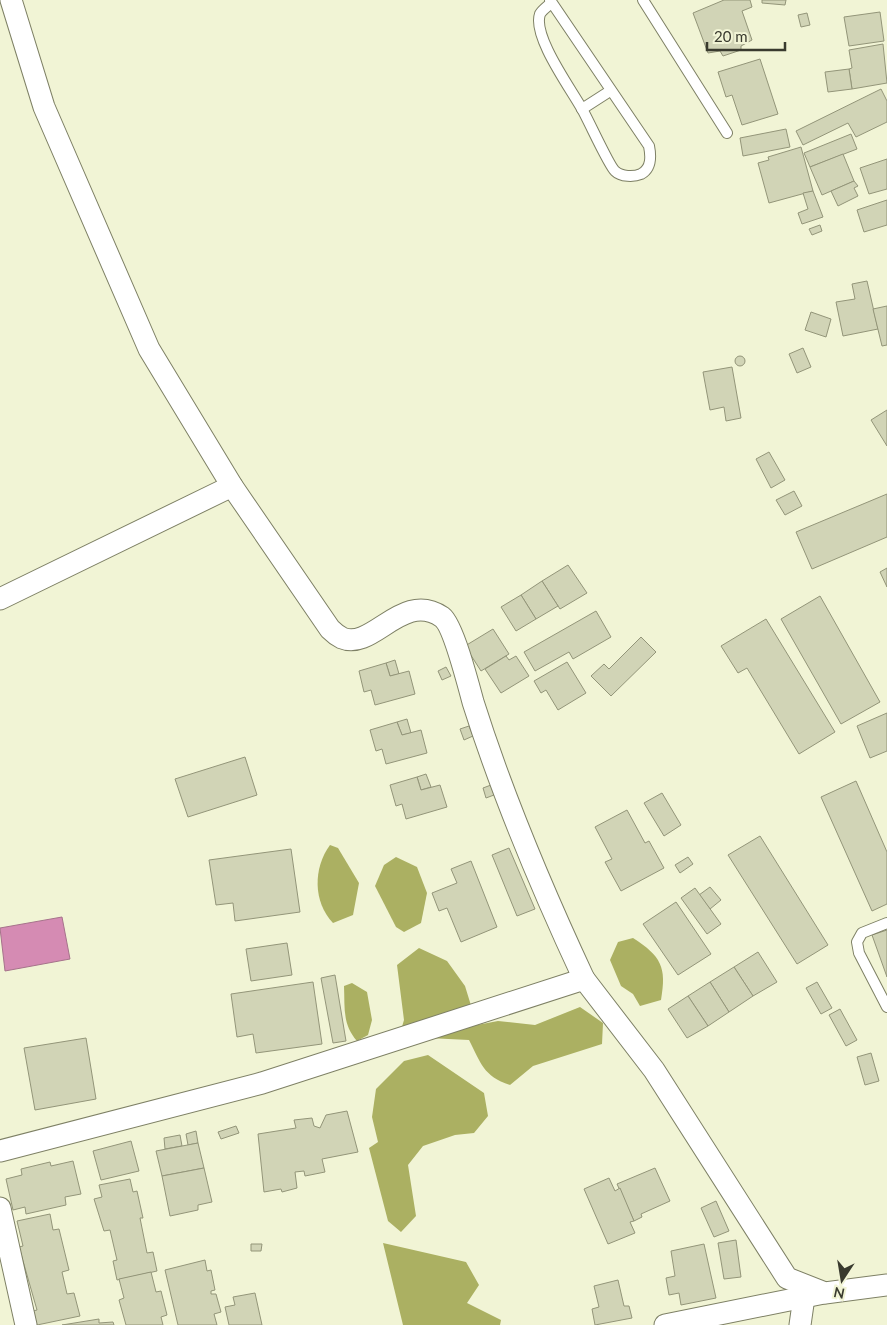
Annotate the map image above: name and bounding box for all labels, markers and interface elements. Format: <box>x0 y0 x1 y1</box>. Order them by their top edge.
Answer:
scale bar <box>707 20 784 52</box>
text: 20 m <box>714 27 748 45</box>
north arrow <box>817 1255 867 1305</box>
text: N <box>832 1284 846 1303</box>

